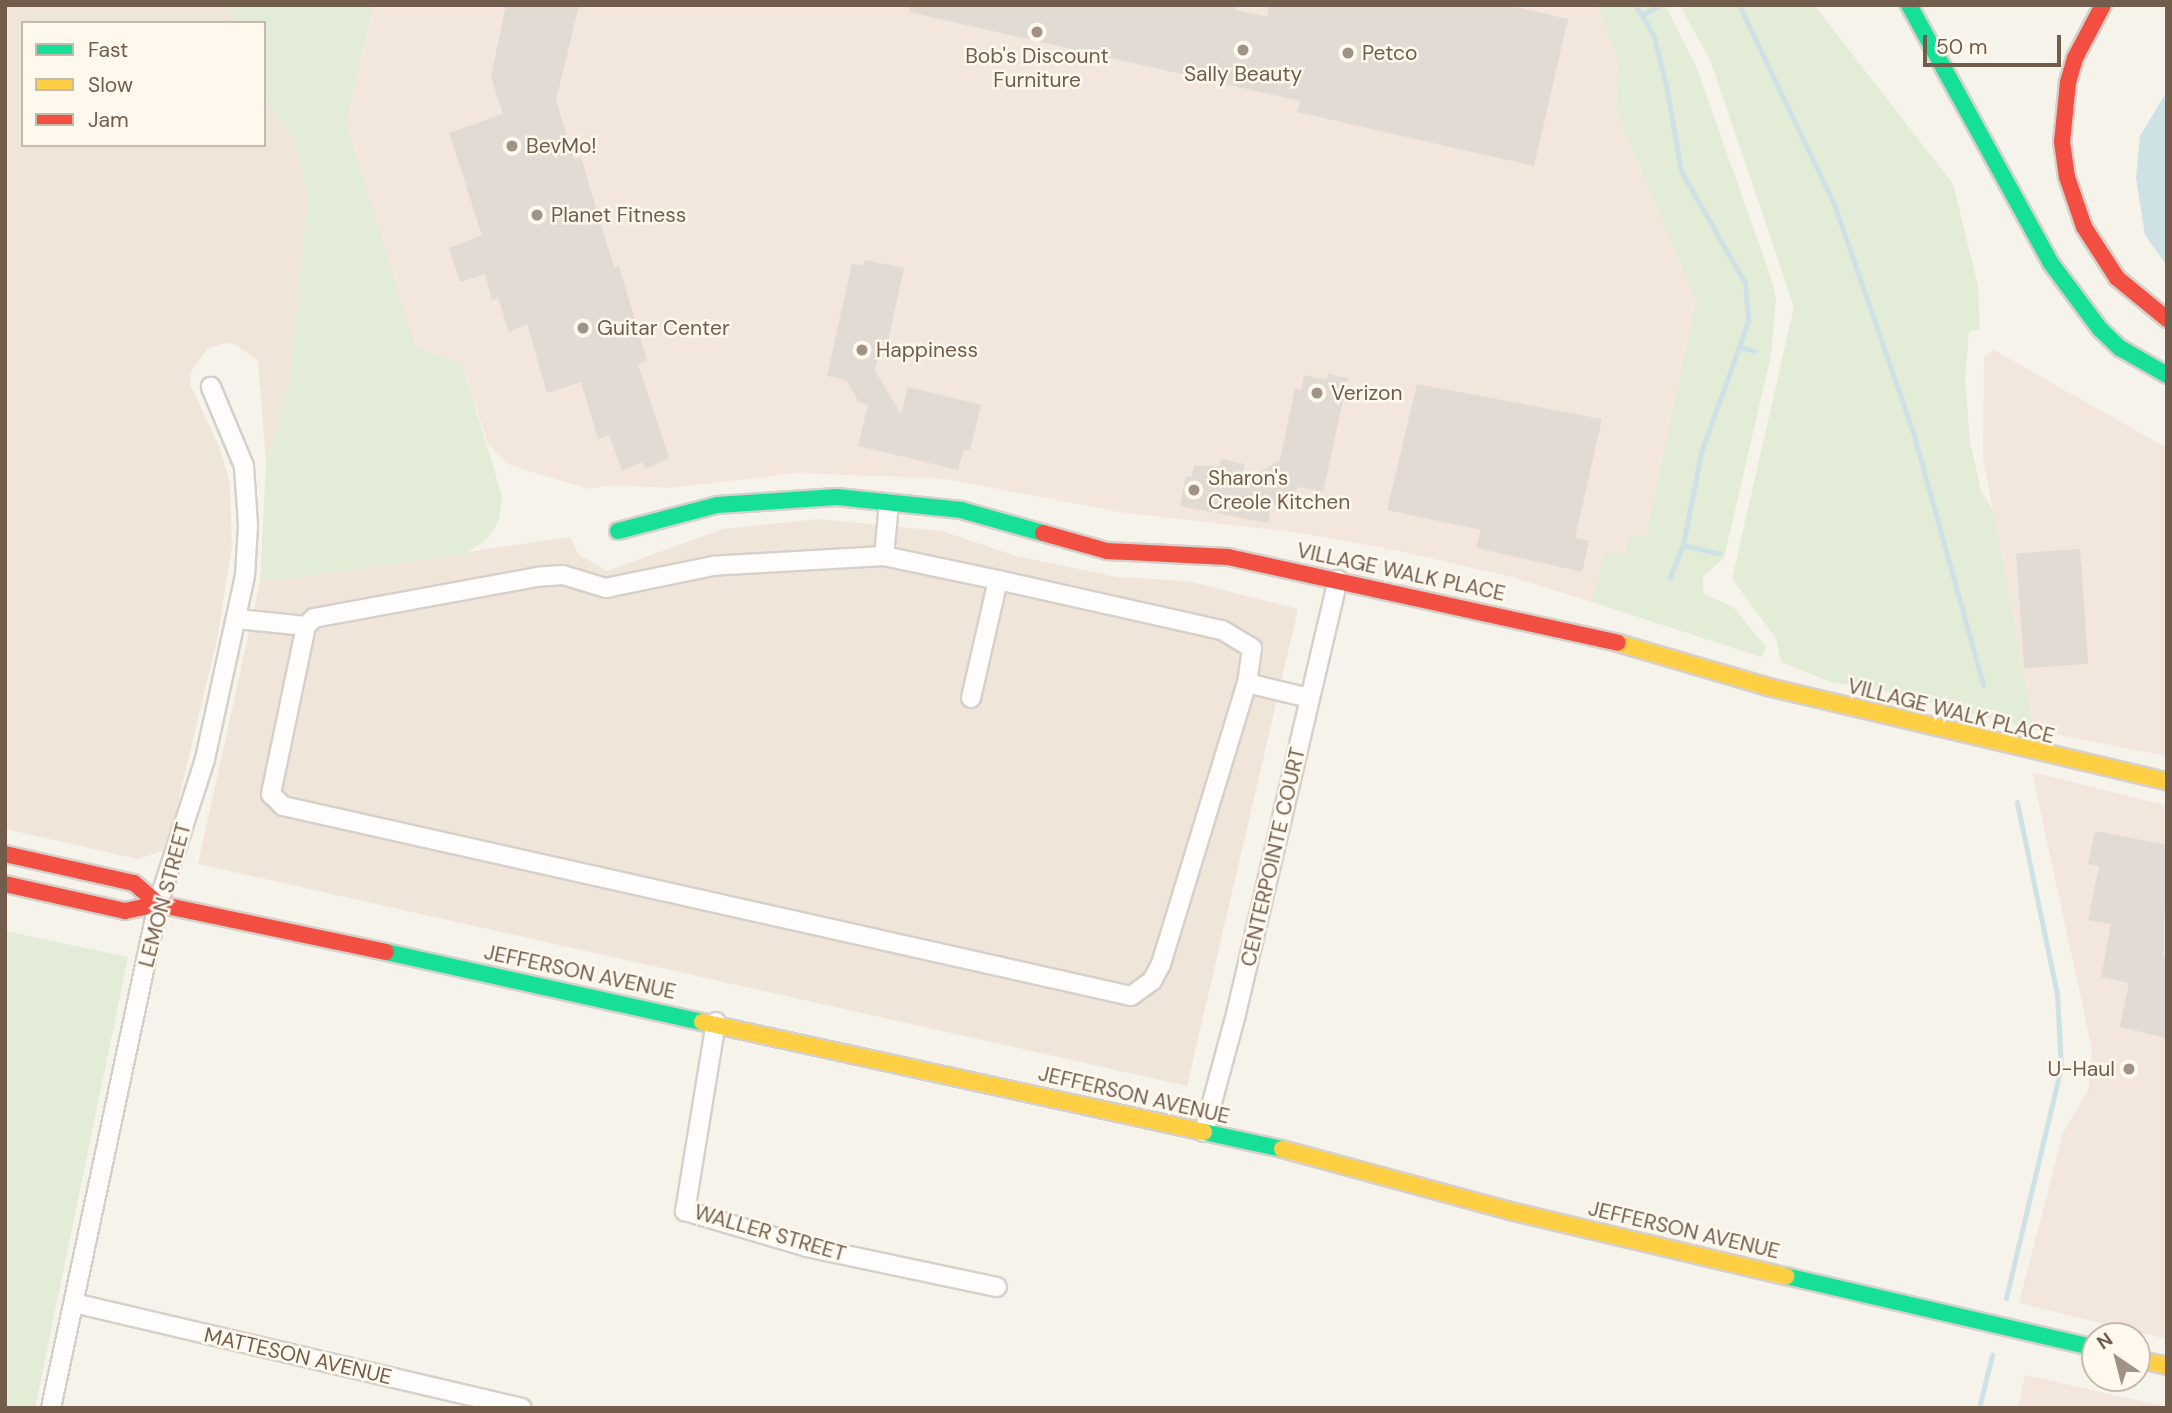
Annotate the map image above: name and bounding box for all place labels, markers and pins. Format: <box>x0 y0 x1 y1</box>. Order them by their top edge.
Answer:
marker: Bob's Discount Furniture <box>1029 24 1045 40</box>
place label: Petco <box>1362 40 1418 66</box>
marker: Sally Beauty <box>1235 42 1251 58</box>
place label: Bob's Discount Furniture <box>965 43 1109 93</box>
marker: Petco <box>1340 45 1356 61</box>
place label: Sally Beauty <box>1184 61 1302 87</box>
place label: BevMo! <box>526 133 597 159</box>
marker: BevMo! <box>504 138 520 154</box>
place label: Planet Fitness <box>551 202 686 228</box>
marker: Planet Fitness <box>529 207 545 223</box>
place label: Guitar Center <box>597 315 730 341</box>
marker: Guitar Center <box>575 320 591 336</box>
place label: Happiness <box>876 337 978 363</box>
marker: Happiness <box>854 342 870 358</box>
place label: Verizon <box>1331 380 1403 406</box>
marker: Verizon <box>1309 385 1325 401</box>
place label: Sharon's Creole Kitchen <box>1208 465 1350 515</box>
marker: Sharon's Creole Kitchen <box>1186 482 1202 498</box>
place label: U-Haul <box>2047 1056 2115 1082</box>
marker: U-Haul <box>2121 1061 2137 1077</box>

